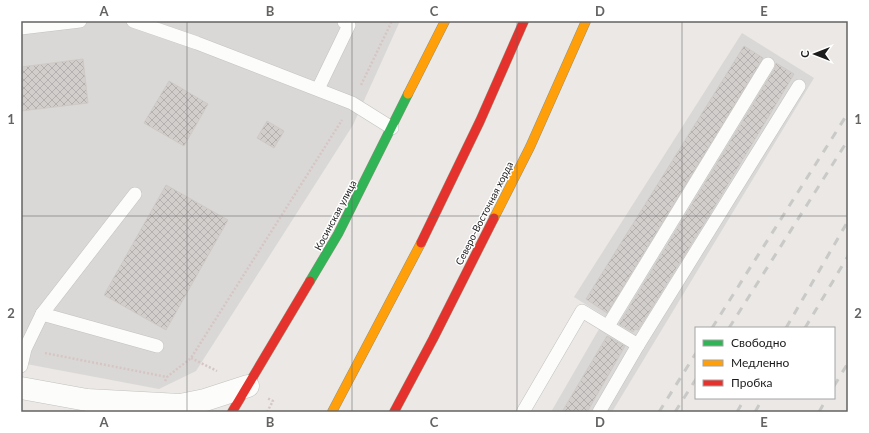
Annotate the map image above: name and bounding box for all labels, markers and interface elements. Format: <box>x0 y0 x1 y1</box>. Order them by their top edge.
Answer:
text: A <box>98 3 109 19</box>
text: B <box>266 3 275 19</box>
text: C <box>430 3 439 19</box>
text: D <box>595 3 605 19</box>
text: E <box>760 3 768 19</box>
north arrow <box>795 34 835 74</box>
text: С <box>798 50 811 58</box>
text: 1 <box>7 111 15 127</box>
text: 1 <box>854 111 862 127</box>
street label: Северо-Восточная хорда <box>453 159 515 267</box>
street label: Косинская улица <box>311 178 359 252</box>
text: 2 <box>7 305 15 321</box>
text: 2 <box>854 305 862 321</box>
legend <box>695 327 835 399</box>
text: Свободно <box>731 335 787 350</box>
text: Медленно <box>731 355 790 370</box>
text: Пробка <box>731 375 772 390</box>
text: A <box>98 414 109 430</box>
text: B <box>266 414 275 430</box>
text: C <box>430 414 439 430</box>
text: D <box>595 414 605 430</box>
text: E <box>760 414 768 430</box>

